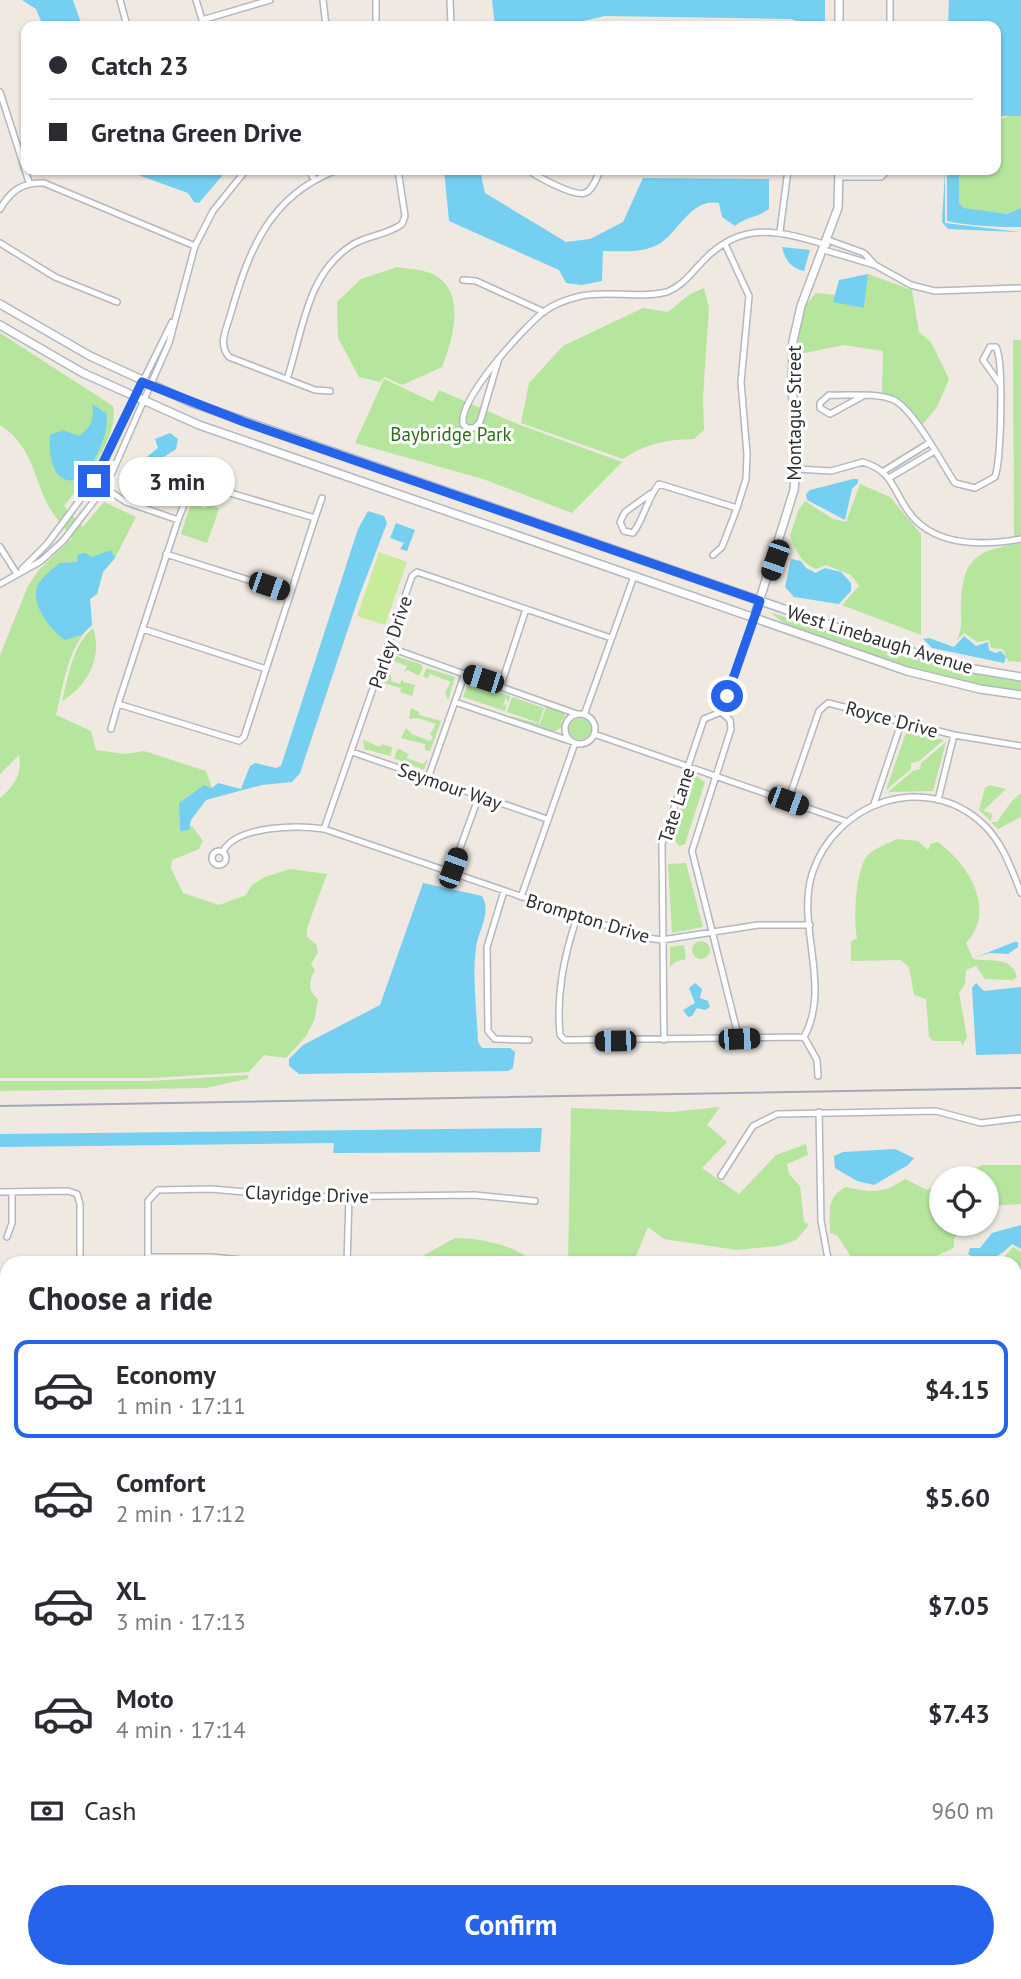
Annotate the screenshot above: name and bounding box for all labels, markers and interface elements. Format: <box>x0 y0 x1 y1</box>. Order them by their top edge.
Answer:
text: Catch 23 <box>91 49 189 82</box>
text: Gretna Green Drive <box>91 116 302 149</box>
street label: Montague Street <box>782 345 806 481</box>
park label: Baybridge Park <box>390 422 512 446</box>
callout: 3 min <box>119 456 234 505</box>
route end <box>78 465 110 497</box>
text: 3 min <box>149 467 205 496</box>
car <box>759 537 792 583</box>
car <box>246 569 293 603</box>
street label: Parley Drive <box>363 592 417 692</box>
street label: West Linebaugh Avenue <box>784 599 976 679</box>
car <box>460 663 507 695</box>
route start <box>711 680 743 712</box>
street label: Royce Drive <box>843 695 941 743</box>
street label: Seymour Way <box>395 757 505 815</box>
street label: Tate Lane <box>653 764 699 846</box>
car <box>765 784 812 818</box>
car <box>436 845 471 891</box>
street label: Brompton Drive <box>523 888 653 948</box>
car <box>718 1028 761 1050</box>
car <box>594 1030 637 1052</box>
map controls <box>929 1166 999 1236</box>
button: locate <box>929 1166 999 1236</box>
street label: Clayridge Drive <box>245 1180 369 1208</box>
text: Choose a ride <box>28 1277 213 1319</box>
icon: car <box>32 1358 95 1421</box>
text: Economy <box>116 1358 216 1391</box>
text: $4.15 <box>925 1373 990 1406</box>
text: 1 min · 17:11 <box>116 1391 246 1420</box>
icon: car <box>32 1466 95 1529</box>
text: Comfort <box>116 1466 206 1499</box>
text: $5.60 <box>925 1481 990 1514</box>
text: 2 min · 17:12 <box>116 1499 246 1528</box>
icon: car <box>32 1574 95 1637</box>
text: XL <box>116 1574 146 1607</box>
text: $7.05 <box>928 1589 990 1622</box>
text: 3 min · 17:13 <box>116 1607 246 1636</box>
icon: car <box>32 1682 95 1745</box>
text: Moto <box>116 1682 174 1715</box>
text: $7.43 <box>928 1697 990 1730</box>
text: 4 min · 17:14 <box>116 1715 246 1744</box>
icon: cash <box>28 1792 66 1830</box>
text: Cash <box>84 1794 136 1827</box>
text: 960 m <box>932 1796 994 1825</box>
button: Confirm <box>28 1885 994 1965</box>

